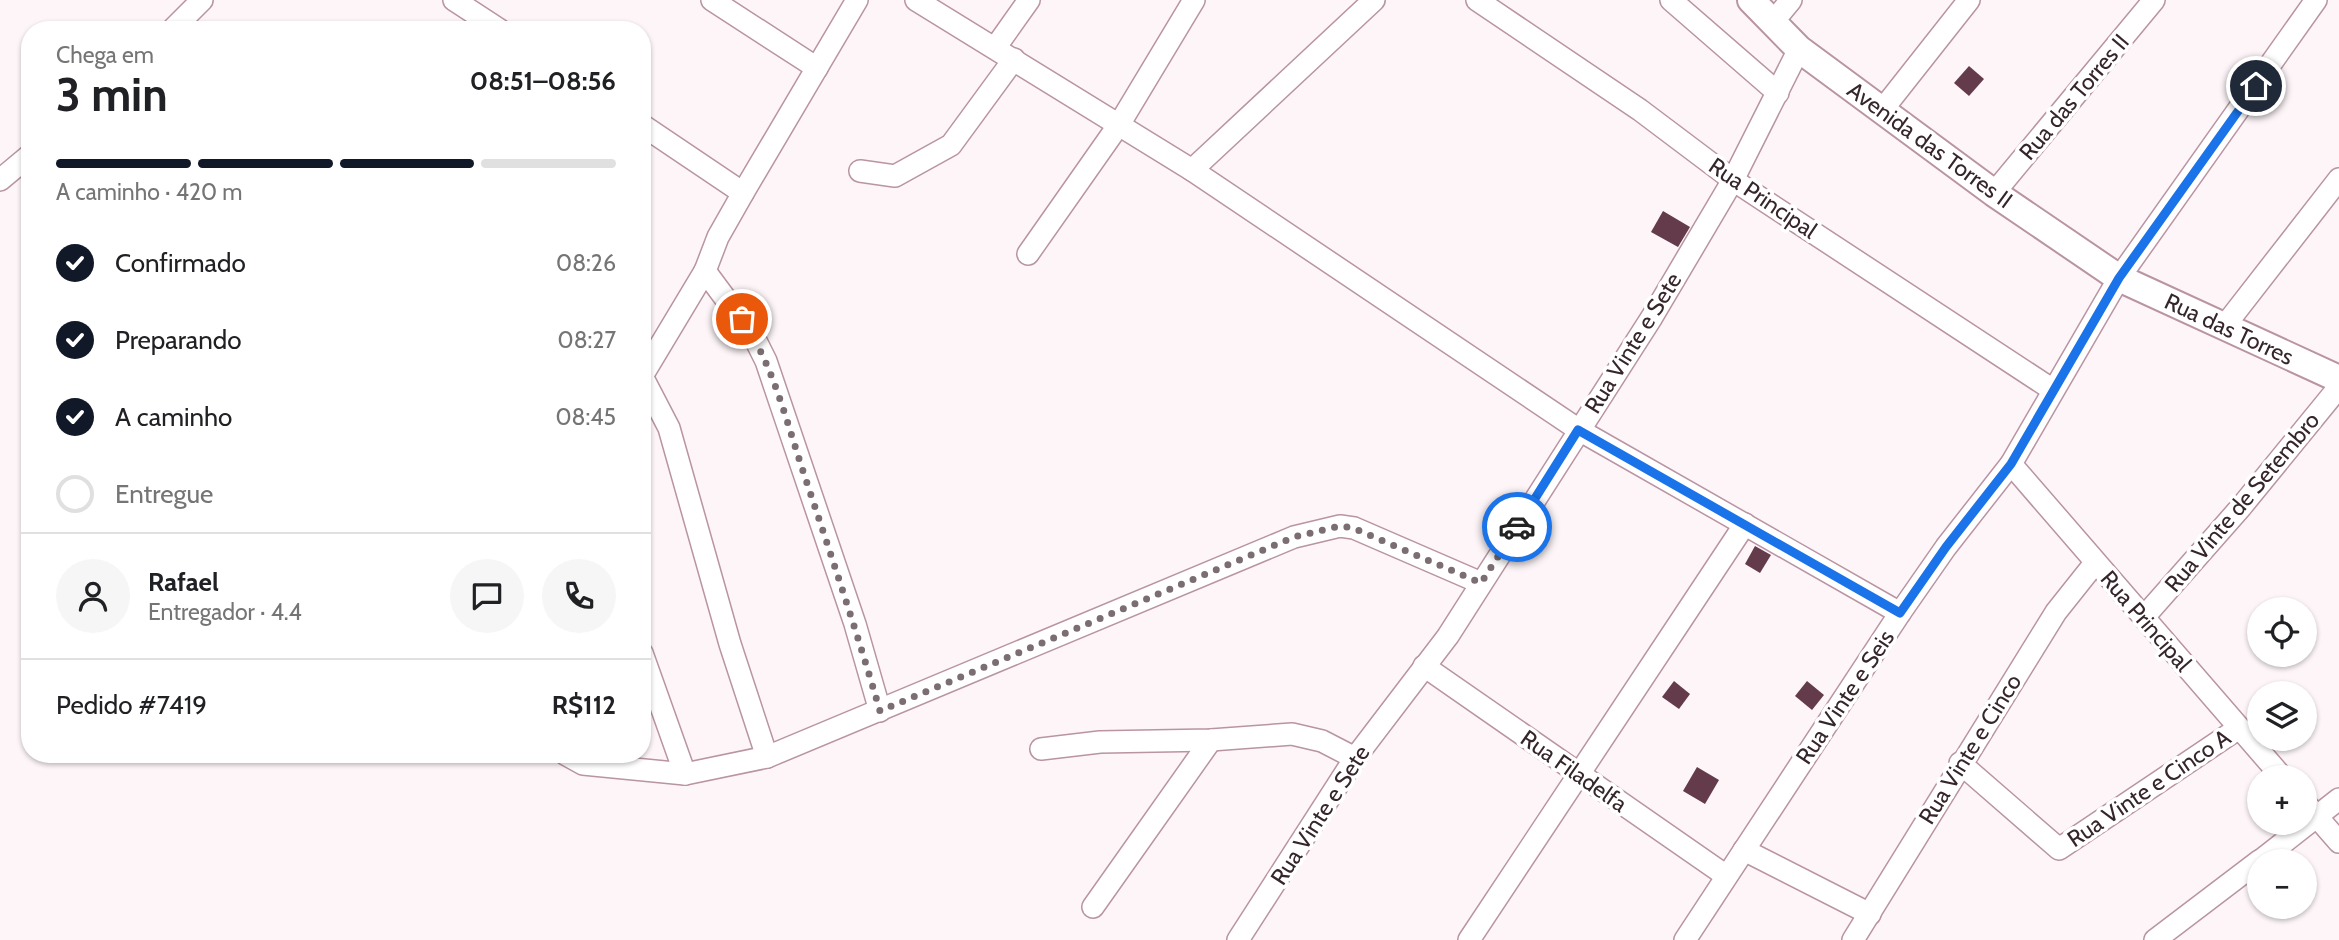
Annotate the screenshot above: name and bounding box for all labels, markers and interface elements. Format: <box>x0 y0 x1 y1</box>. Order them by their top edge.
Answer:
street label: Rua das Torres II <box>2013 28 2135 166</box>
text: Chega em <box>56 41 154 69</box>
pin <box>2226 56 2286 116</box>
text: 08:51–08:56 <box>470 65 616 97</box>
text: 3 min <box>56 67 168 123</box>
icon: home <box>2237 67 2275 105</box>
street label: Avenida das Torres II <box>1842 76 2018 214</box>
street label: Rua Principal <box>1704 152 1823 245</box>
text: A caminho · 420 m <box>56 178 242 206</box>
icon: check <box>56 244 94 282</box>
text: Confirmado <box>115 247 246 279</box>
text: 08:26 <box>556 249 616 277</box>
street label: Rua Vinte e Sete <box>1579 267 1688 419</box>
street label: Rua das Torres <box>2160 287 2298 371</box>
pin <box>712 289 772 349</box>
icon: bag <box>723 300 761 338</box>
icon: check <box>56 321 94 359</box>
text: Preparando <box>115 324 242 356</box>
text: 08:27 <box>558 326 616 354</box>
icon: check <box>56 398 94 436</box>
text: A caminho <box>115 401 232 433</box>
text: 08:45 <box>555 403 616 431</box>
street label: Rua Vinte de Setembro <box>2159 406 2325 598</box>
text: Entregue <box>115 478 213 510</box>
courier <box>1482 492 1552 562</box>
icon: car <box>1498 508 1536 546</box>
button: person <box>56 559 130 633</box>
button: chat <box>450 559 524 633</box>
button: phone <box>542 559 616 633</box>
street label: Rua Principal <box>2095 565 2198 678</box>
text: Rafael <box>148 566 219 598</box>
map controls <box>2247 597 2317 919</box>
button: locate <box>2247 597 2317 667</box>
text: Entregador · 4.4 <box>148 598 302 626</box>
street label: Rua Vinte e Seis <box>1790 625 1900 769</box>
street label: Rua Vinte e Cinco <box>1913 669 2027 829</box>
button: layers <box>2247 681 2317 751</box>
text: Pedido #7419 <box>56 689 207 721</box>
text: R$112 <box>552 689 616 721</box>
street label: Rua Vinte e Cinco A <box>2062 723 2236 853</box>
street label: Rua Filadelfa <box>1515 724 1633 818</box>
street label: Rua Vinte e Sete <box>1265 740 1376 890</box>
button: + <box>2247 765 2317 835</box>
button: − <box>2247 849 2317 919</box>

